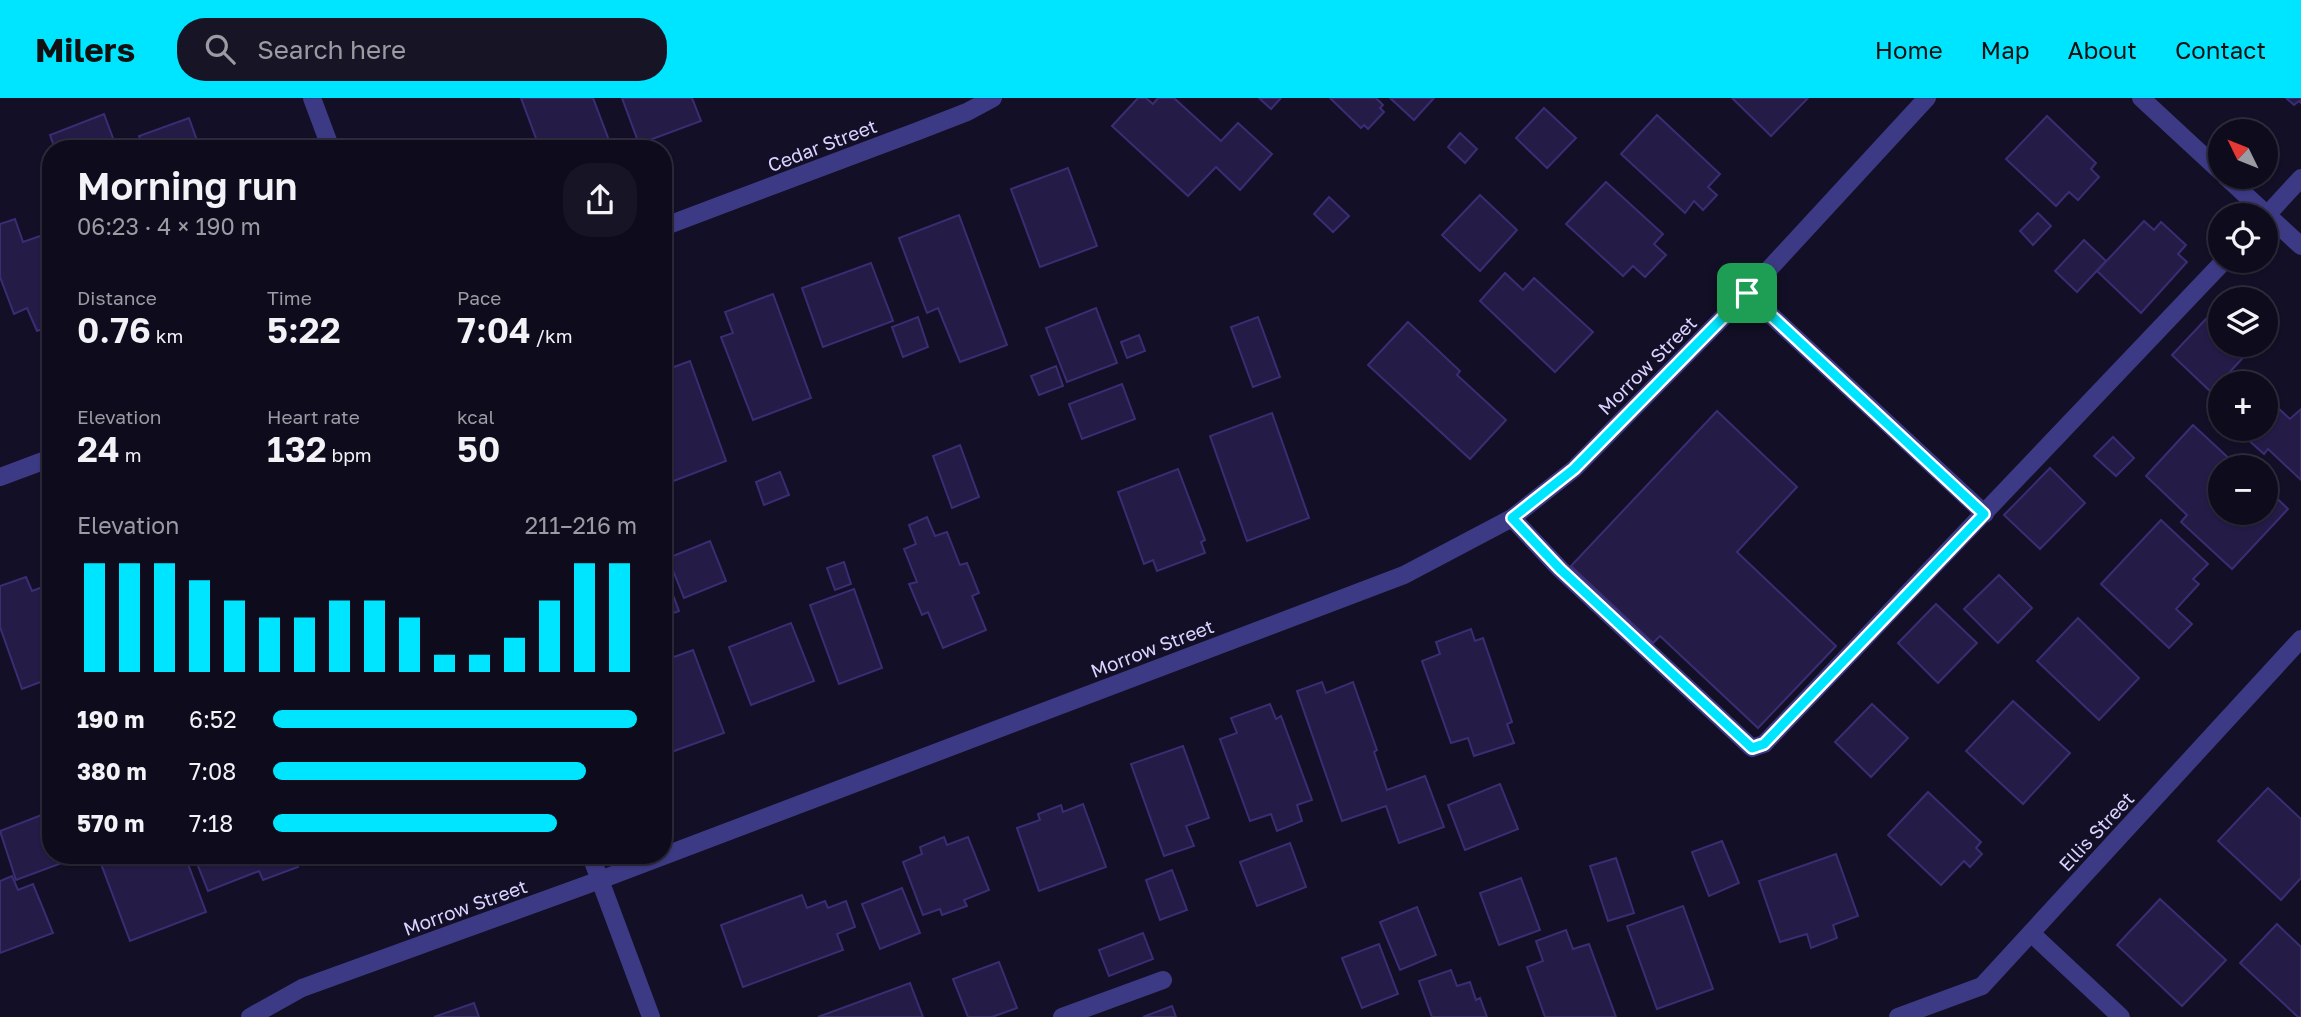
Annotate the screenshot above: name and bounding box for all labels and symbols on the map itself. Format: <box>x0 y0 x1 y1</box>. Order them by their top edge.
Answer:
street label: Cedar Street <box>764 114 880 176</box>
north arrow <box>2208 119 2278 189</box>
pin <box>1717 263 1777 323</box>
street label: Morrow Street <box>1593 311 1701 419</box>
street label: Morrow Street <box>1087 614 1217 682</box>
street label: Ellis Street <box>2054 787 2138 875</box>
street label: Morrow Street <box>400 874 530 940</box>

